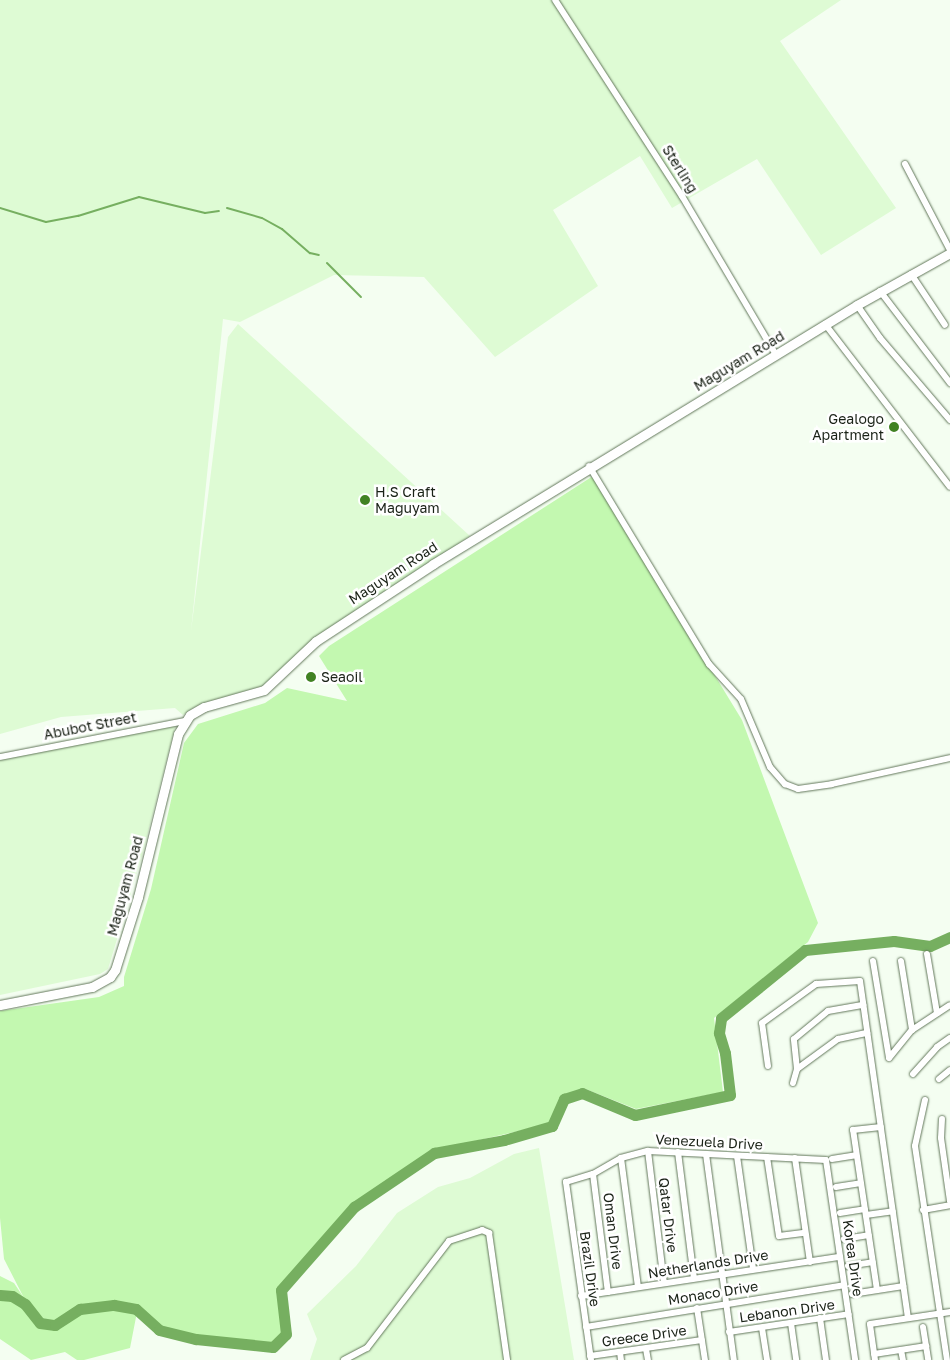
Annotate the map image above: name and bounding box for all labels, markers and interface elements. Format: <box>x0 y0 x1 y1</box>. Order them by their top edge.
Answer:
street label: Sterling <box>659 142 701 196</box>
street label: Maguyam Road <box>691 327 787 395</box>
place label: Gealogo Apartment <box>812 411 884 444</box>
marker: Gealogo Apartment <box>888 421 900 433</box>
place label: H.S Craft Maguyam <box>375 484 440 516</box>
marker: H.S Craft Maguyam <box>359 494 371 506</box>
street label: Maguyam Road <box>345 538 441 608</box>
place label: Seaoil <box>321 669 363 685</box>
marker: Seaoil <box>305 671 317 683</box>
street label: Abubot Street <box>42 709 138 743</box>
street label: Maguyam Road <box>104 834 146 938</box>
street label: Venezuela Drive <box>655 1131 763 1153</box>
street label: Qatar Drive <box>655 1177 681 1253</box>
street label: Oman Drive <box>600 1192 626 1270</box>
street label: Korea Drive <box>839 1219 867 1297</box>
street label: Brazil Drive <box>576 1230 604 1308</box>
street label: Netherlands Drive <box>647 1246 769 1282</box>
street label: Monaco Drive <box>667 1278 759 1308</box>
street label: Lebanon Drive <box>738 1296 836 1326</box>
street label: Greece Drive <box>601 1322 687 1350</box>

